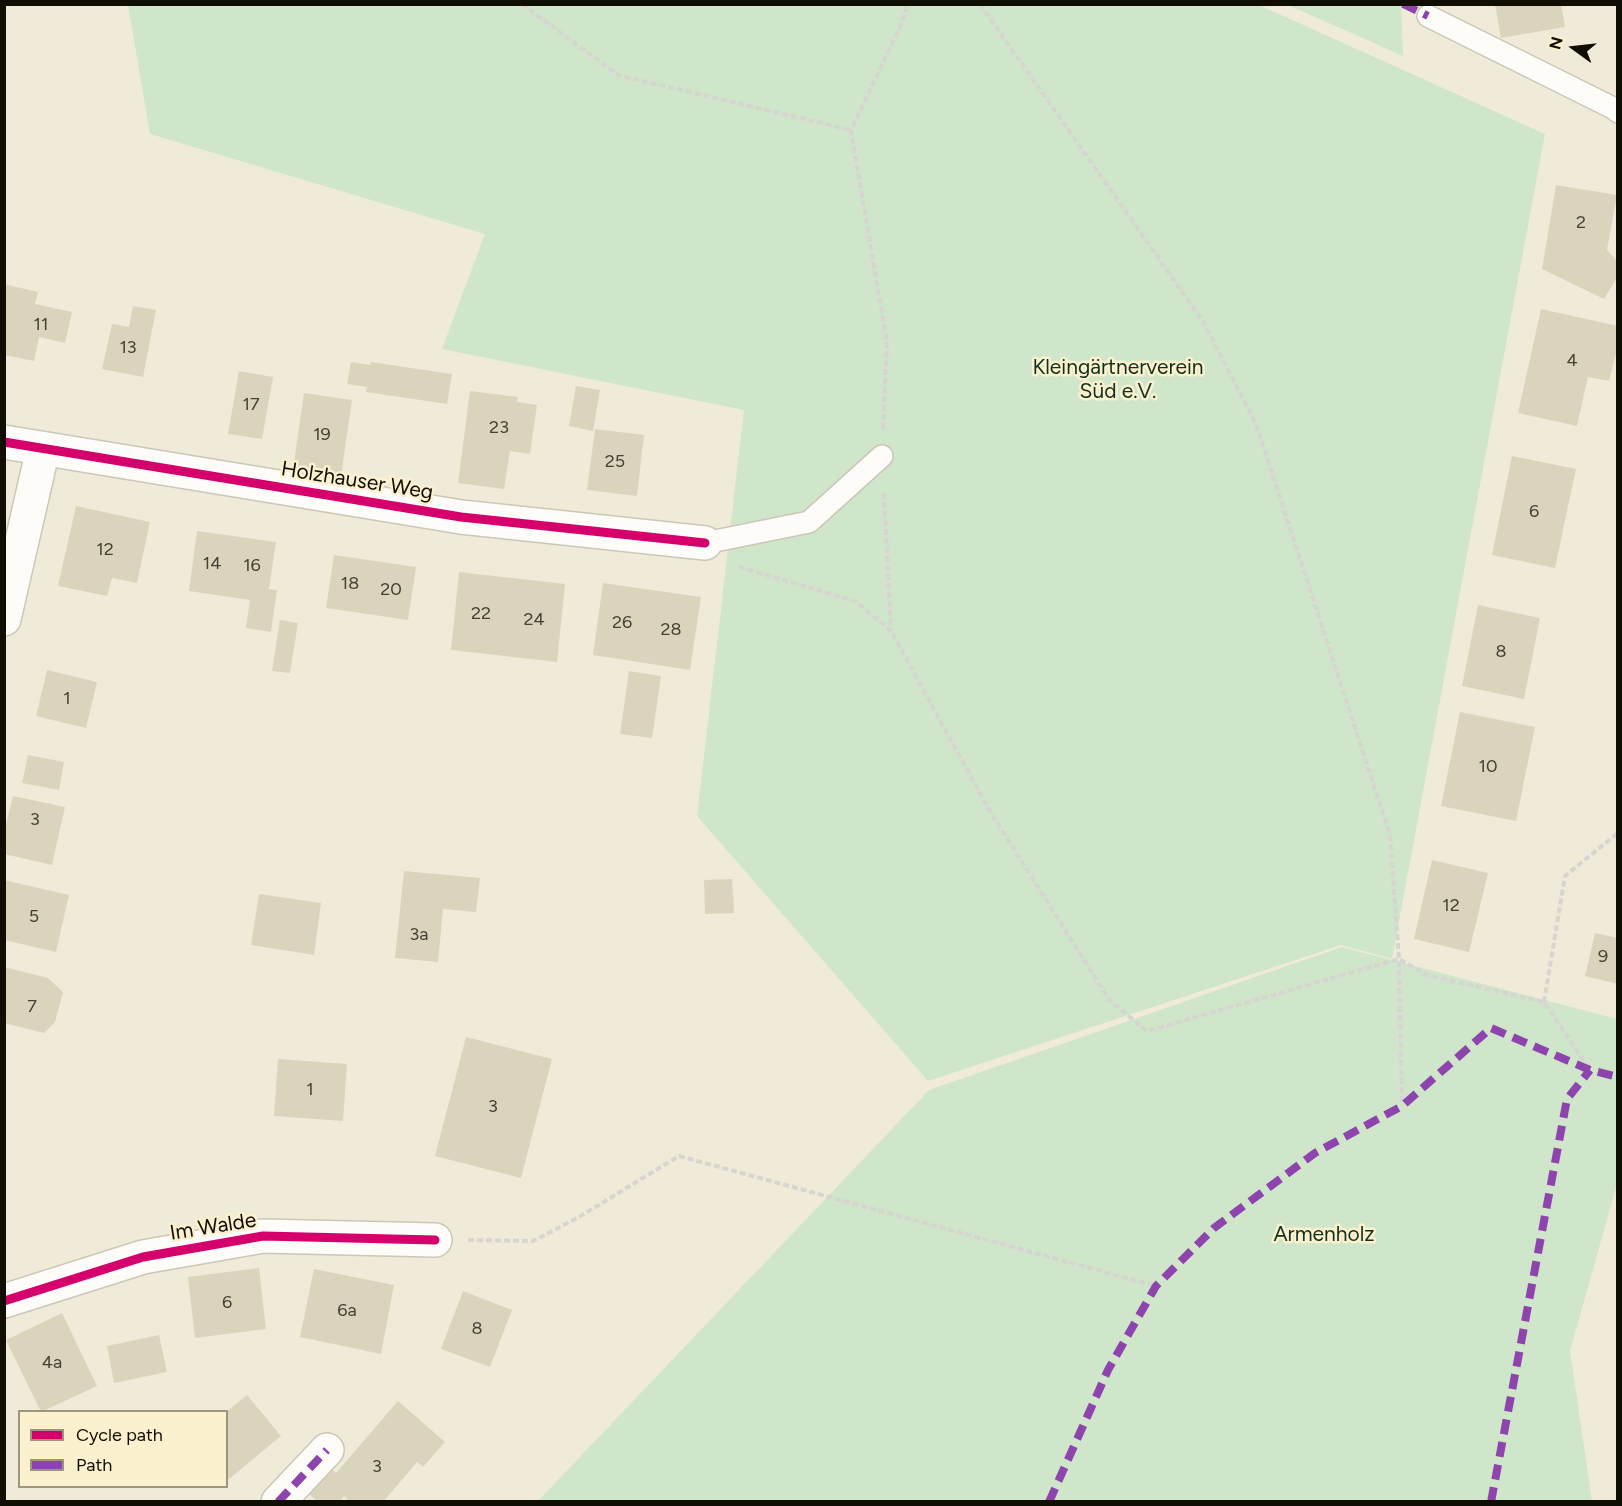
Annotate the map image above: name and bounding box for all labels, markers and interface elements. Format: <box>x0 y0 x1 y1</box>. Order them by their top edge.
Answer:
north arrow <box>1544 18 1604 78</box>
text: N <box>1545 35 1567 52</box>
house number: 2 <box>1576 212 1586 234</box>
house number: 11 <box>34 314 48 336</box>
house number: 13 <box>119 337 137 359</box>
house number: 4 <box>1566 350 1578 372</box>
park label: Kleingärtnerverein Süd e.V. <box>1032 355 1204 405</box>
house number: 17 <box>242 394 260 416</box>
house number: 23 <box>489 417 509 439</box>
house number: 19 <box>313 424 331 446</box>
house number: 25 <box>605 451 625 473</box>
street label: Holzhauser Weg <box>279 457 435 505</box>
house number: 6 <box>1529 501 1539 523</box>
house number: 12 <box>96 539 114 561</box>
house number: 14 <box>203 553 221 575</box>
house number: 16 <box>243 555 261 577</box>
house number: 18 <box>341 573 359 595</box>
house number: 20 <box>380 579 402 601</box>
house number: 22 <box>471 603 491 625</box>
house number: 24 <box>523 609 545 631</box>
house number: 26 <box>612 612 632 634</box>
house number: 28 <box>660 619 682 641</box>
house number: 8 <box>1495 641 1507 663</box>
house number: 1 <box>63 688 71 710</box>
house number: 10 <box>1479 756 1497 778</box>
house number: 3 <box>30 809 40 831</box>
house number: 12 <box>1442 895 1460 917</box>
house number: 5 <box>29 906 39 928</box>
house number: 3a <box>410 924 428 946</box>
house number: 9 <box>1598 946 1608 968</box>
house number: 7 <box>27 996 37 1018</box>
house number: 1 <box>306 1079 314 1101</box>
house number: 3 <box>488 1096 498 1118</box>
street label: Im Walde <box>168 1208 258 1246</box>
park label: Armenholz <box>1273 1222 1375 1248</box>
house number: 6 <box>222 1292 232 1314</box>
house number: 6a <box>337 1300 357 1322</box>
house number: 8 <box>471 1318 483 1340</box>
house number: 4a <box>42 1352 62 1374</box>
legend <box>18 1410 228 1488</box>
text: Cycle path <box>76 1424 163 1446</box>
text: Path <box>76 1454 112 1476</box>
house number: 3 <box>372 1456 382 1478</box>

